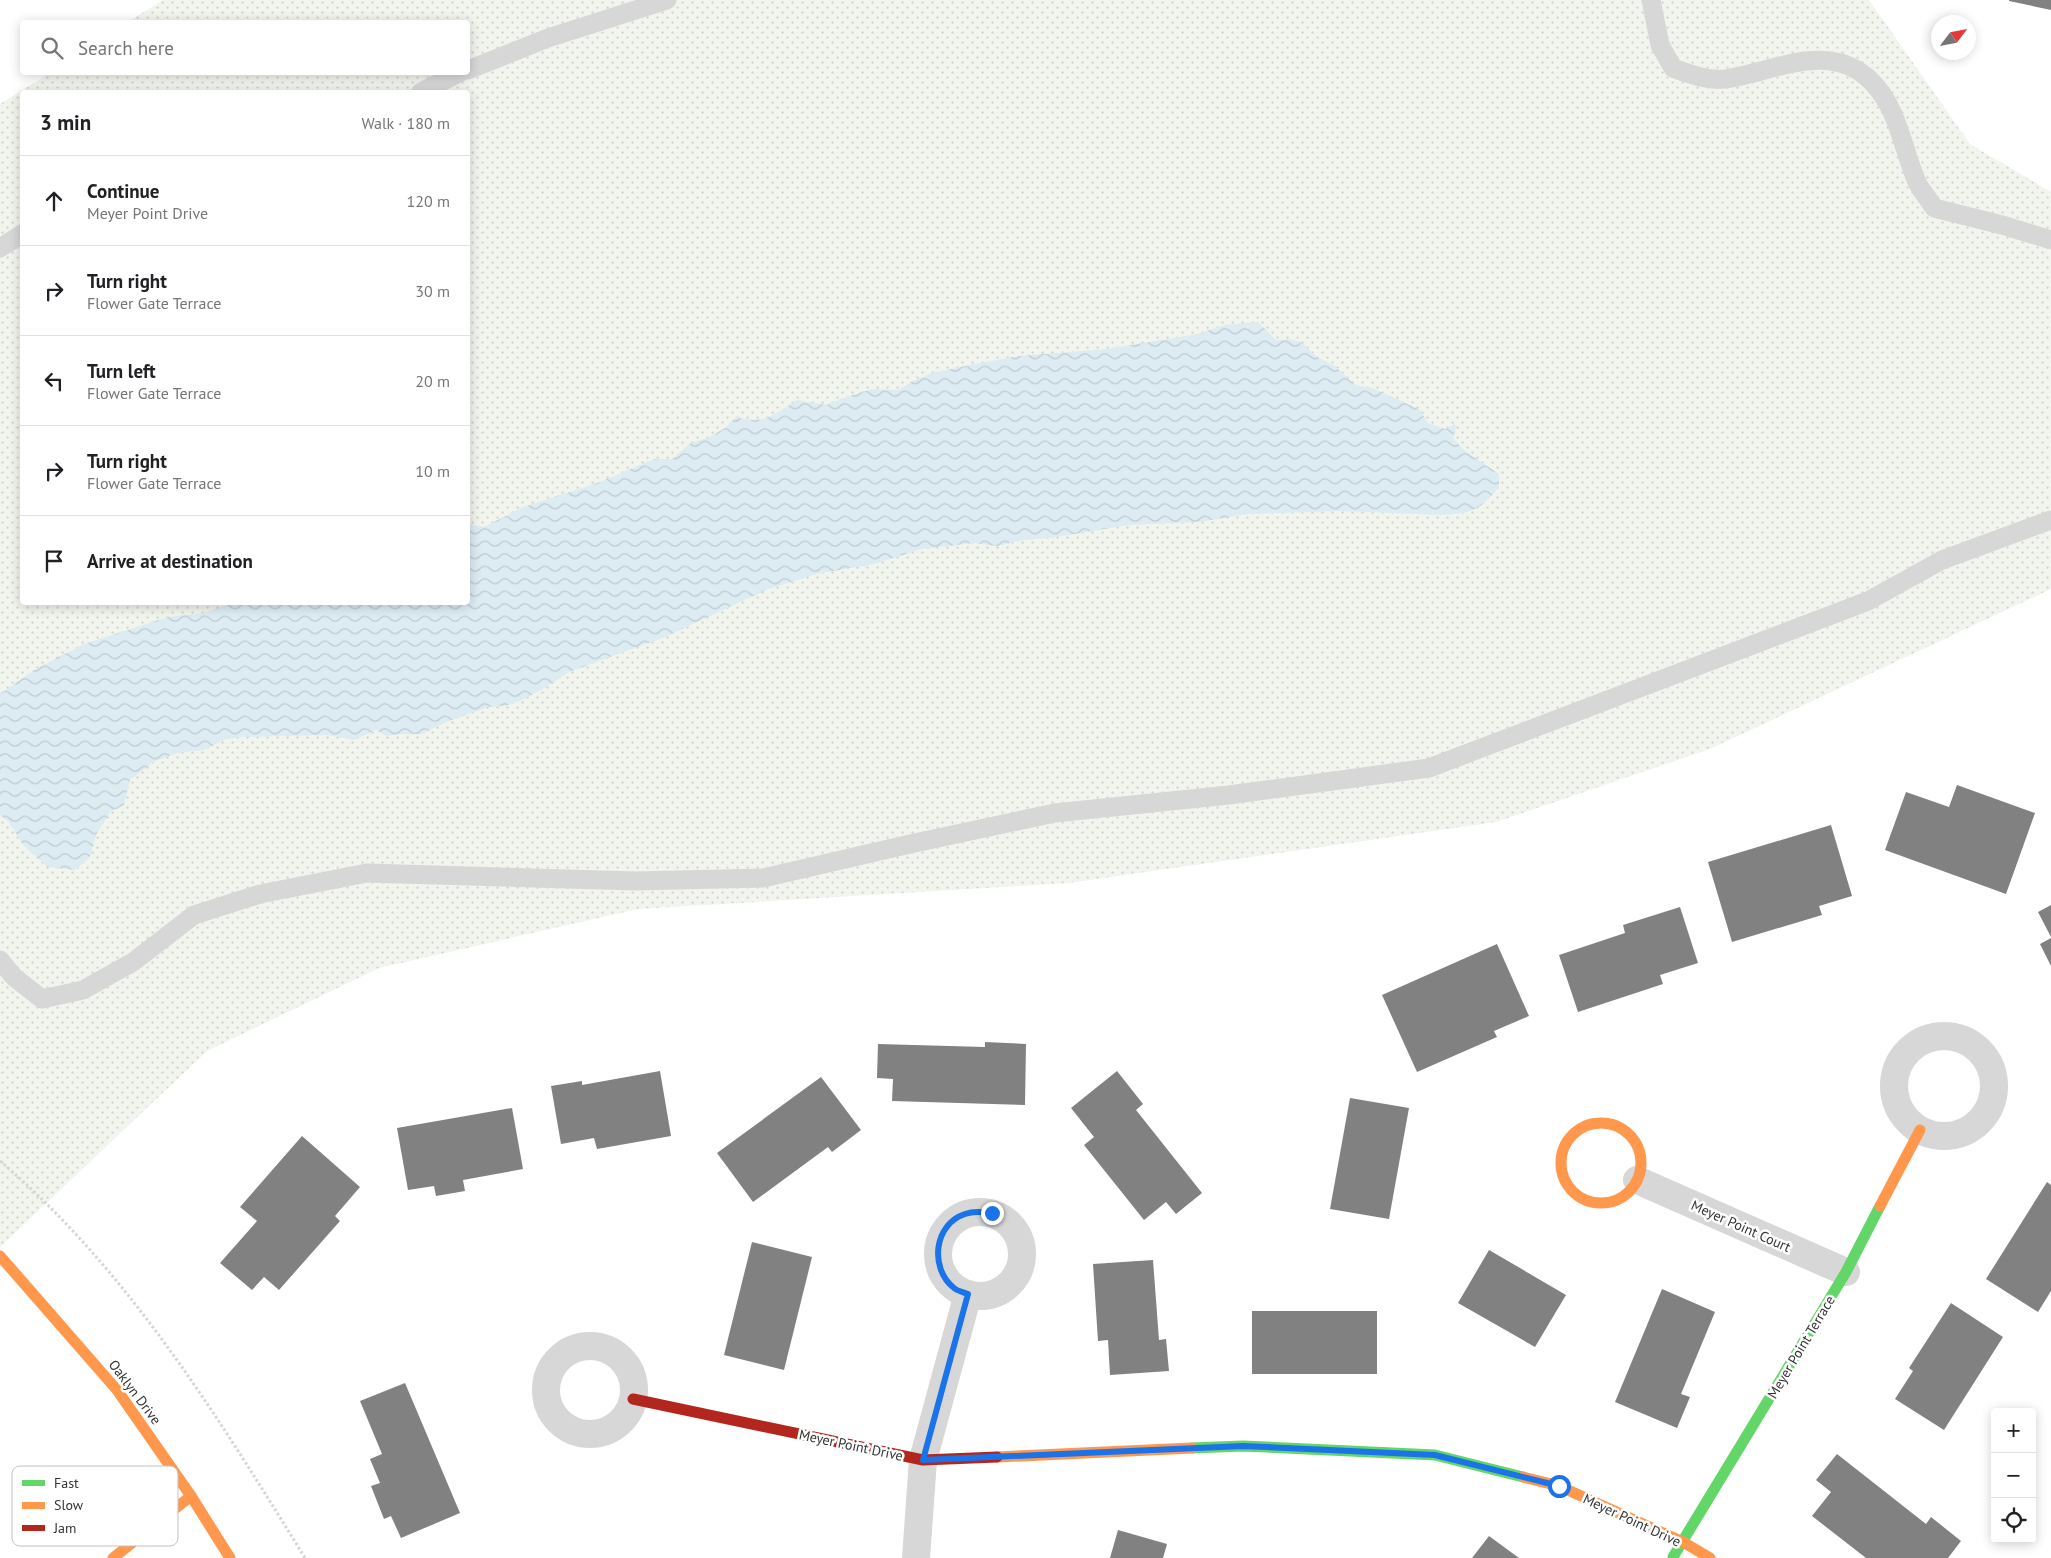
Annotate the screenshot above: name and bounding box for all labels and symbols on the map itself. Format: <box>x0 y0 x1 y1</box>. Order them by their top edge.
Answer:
north arrow <box>1931 15 1976 60</box>
street label: Meyer Point Court <box>1688 1196 1794 1256</box>
route end <box>981 1202 1004 1225</box>
street label: Meyer Point Terrace <box>1763 1292 1839 1402</box>
street label: Oaklyn Drive <box>105 1356 165 1428</box>
street label: Meyer Point Drive <box>797 1425 905 1465</box>
legend <box>12 1466 178 1546</box>
text: Fast <box>54 1474 79 1492</box>
route start <box>1548 1475 1571 1498</box>
street label: Meyer Point Drive <box>1580 1489 1684 1551</box>
text: Slow <box>54 1496 84 1514</box>
text: Jam <box>53 1519 76 1537</box>

